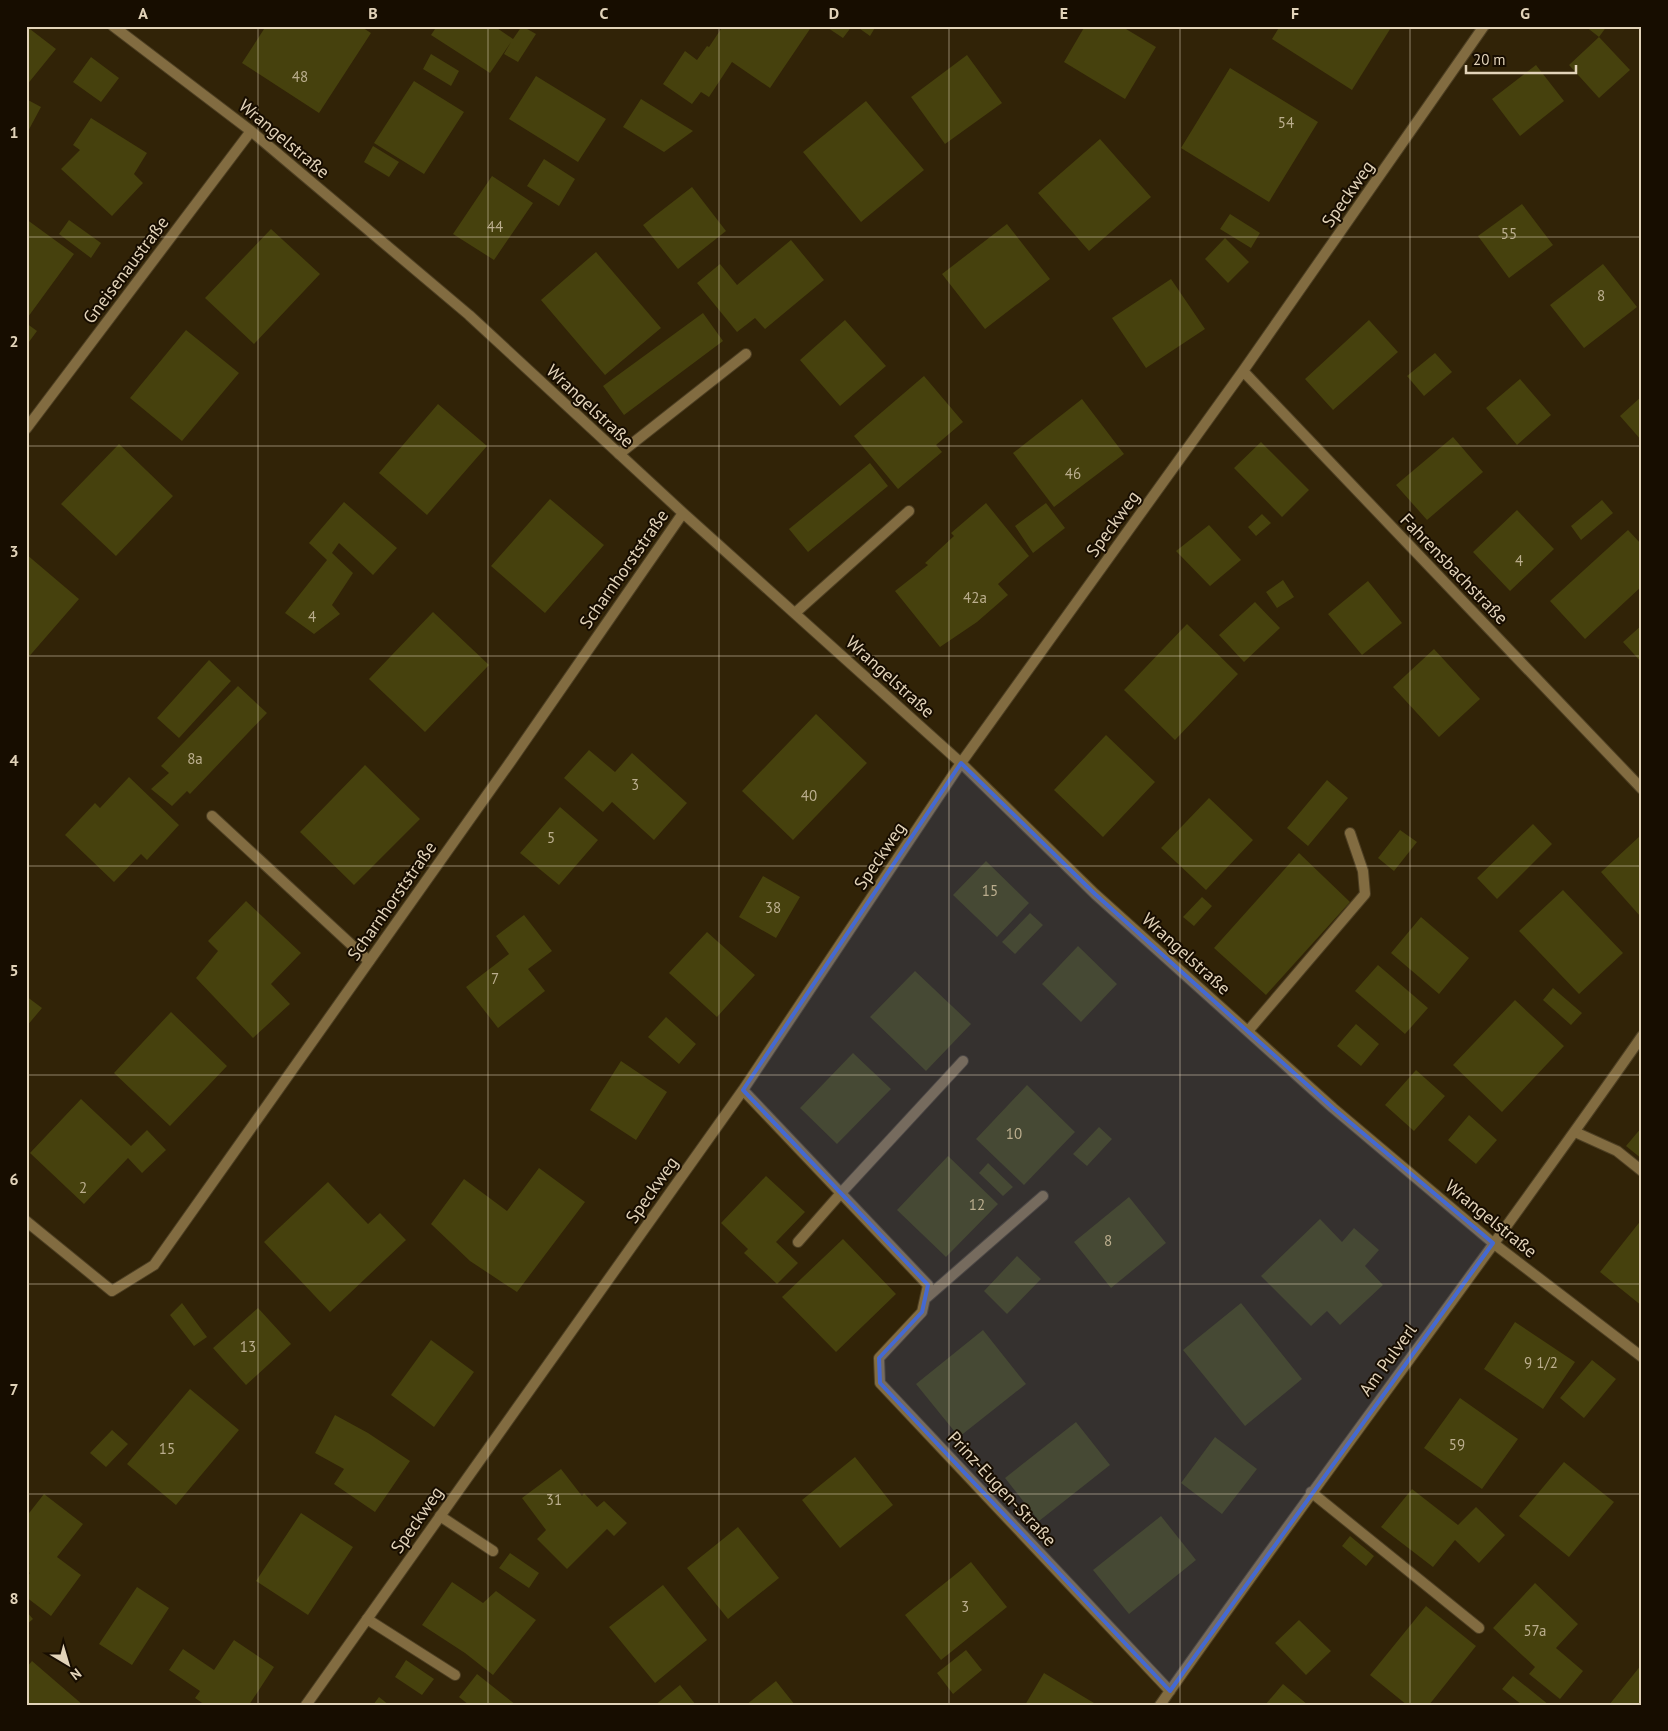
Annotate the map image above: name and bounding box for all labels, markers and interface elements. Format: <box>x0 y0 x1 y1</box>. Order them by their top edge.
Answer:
text: A <box>138 3 148 23</box>
text: B <box>368 3 378 23</box>
text: C <box>600 3 609 23</box>
text: D <box>829 3 839 23</box>
text: E <box>1060 3 1068 23</box>
text: F <box>1291 3 1299 23</box>
text: G <box>1520 3 1530 23</box>
scale bar <box>1466 42 1576 74</box>
text: 20 m <box>1473 50 1506 69</box>
house number: 48 <box>292 67 308 86</box>
street label: Wrangelstraße <box>234 94 334 183</box>
house number: 54 <box>1278 113 1294 132</box>
text: 1 <box>9 122 19 142</box>
street label: Speckweg <box>1316 156 1379 232</box>
street label: Gneisenaustraße <box>78 211 173 328</box>
house number: 44 <box>487 217 503 236</box>
house number: 55 <box>1501 224 1517 243</box>
house number: 8 <box>1597 286 1605 305</box>
text: 2 <box>9 331 19 351</box>
street label: Wrangelstraße <box>542 359 639 452</box>
house number: 46 <box>1065 464 1081 483</box>
street label: Speckweg <box>1081 486 1144 561</box>
street label: Scharnhorststraße <box>574 505 673 633</box>
street label: Fahrensbachstraße <box>1395 508 1513 629</box>
text: 3 <box>9 541 19 561</box>
house number: 4 <box>1515 551 1523 570</box>
house number: 42a <box>963 588 987 607</box>
house number: 4 <box>308 607 316 626</box>
street label: Wrangelstraße <box>841 631 940 723</box>
house number: 8a <box>187 749 203 768</box>
text: 4 <box>9 750 19 770</box>
house number: 3 <box>631 775 639 794</box>
house number: 40 <box>801 786 817 805</box>
street label: Speckweg <box>849 818 911 894</box>
house number: 5 <box>547 828 555 847</box>
street label: Scharnhorststraße <box>342 837 441 965</box>
house number: 15 <box>982 881 998 900</box>
house number: 38 <box>765 898 781 917</box>
street label: Wrangelstraße <box>1137 908 1236 1000</box>
text: 5 <box>9 960 19 980</box>
house number: 7 <box>491 969 499 988</box>
house number: 10 <box>1006 1124 1022 1143</box>
street label: Speckweg <box>620 1152 683 1228</box>
text: 6 <box>9 1169 19 1189</box>
street label: Wrangelstraße <box>1441 1175 1542 1263</box>
house number: 2 <box>79 1178 87 1197</box>
house number: 12 <box>969 1195 985 1214</box>
house number: 8 <box>1104 1231 1112 1250</box>
street label: Am Pulverl <box>1354 1319 1422 1400</box>
house number: 13 <box>240 1337 256 1356</box>
house number: 9 1/2 <box>1524 1353 1558 1372</box>
text: 7 <box>9 1379 19 1399</box>
street label: Prinz-Eugen-Straße <box>943 1426 1062 1551</box>
house number: 59 <box>1449 1435 1465 1454</box>
house number: 15 <box>159 1439 175 1458</box>
street label: Speckweg <box>385 1482 448 1558</box>
house number: 31 <box>546 1490 562 1509</box>
text: 8 <box>9 1588 19 1608</box>
house number: 3 <box>961 1597 969 1616</box>
house number: 57a <box>1523 1621 1547 1640</box>
north arrow <box>42 1638 92 1688</box>
text: N <box>67 1664 85 1684</box>

